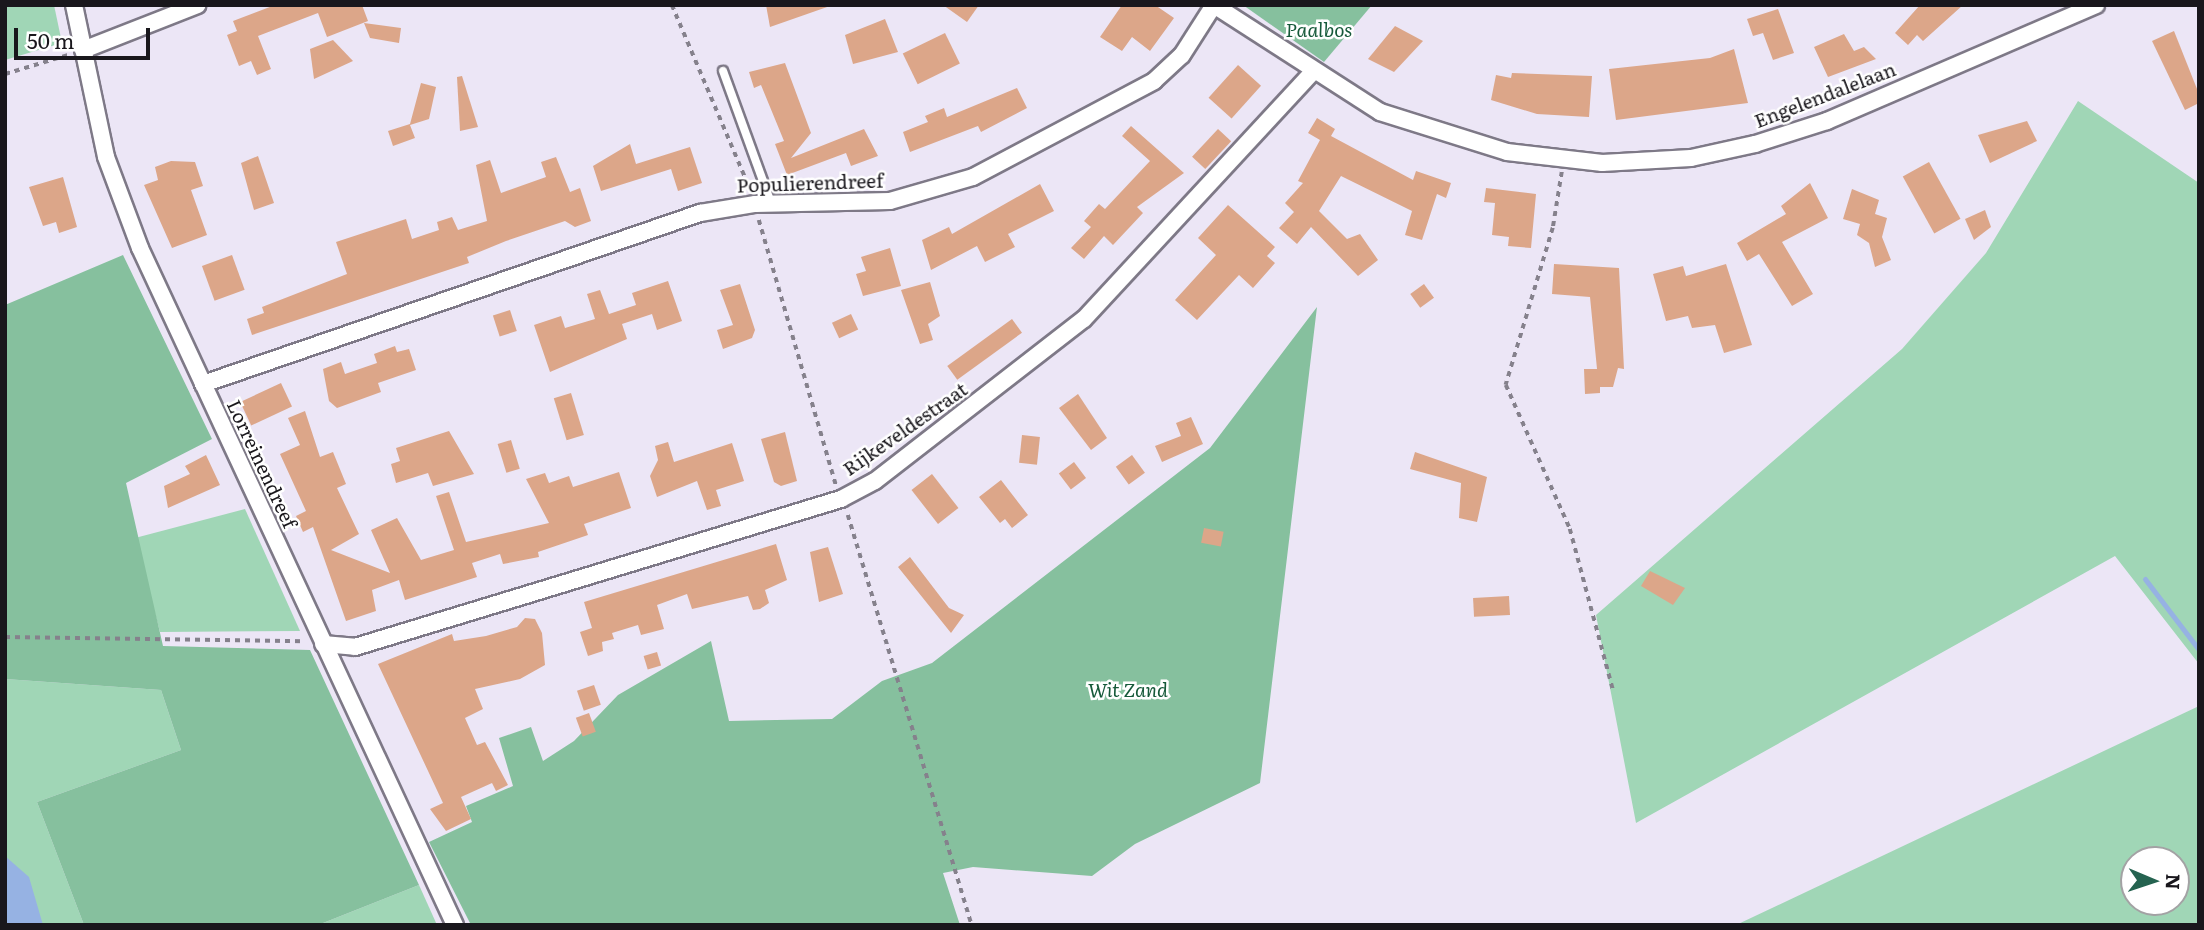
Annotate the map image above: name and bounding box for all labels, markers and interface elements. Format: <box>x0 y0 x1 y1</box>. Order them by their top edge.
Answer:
scale bar <box>18 14 154 58</box>
park label: Paalbos <box>1286 19 1352 41</box>
text: 50 m <box>27 24 74 55</box>
street label: Engelendalelaan <box>1751 58 1899 132</box>
street label: Populierendreef <box>736 169 884 197</box>
street label: Rijkeveldestraat <box>839 378 971 480</box>
street label: Lorreinendreef <box>222 396 302 532</box>
park label: Wit Zand <box>1088 679 1168 701</box>
north arrow <box>2120 846 2190 916</box>
text: N <box>2160 873 2188 890</box>

